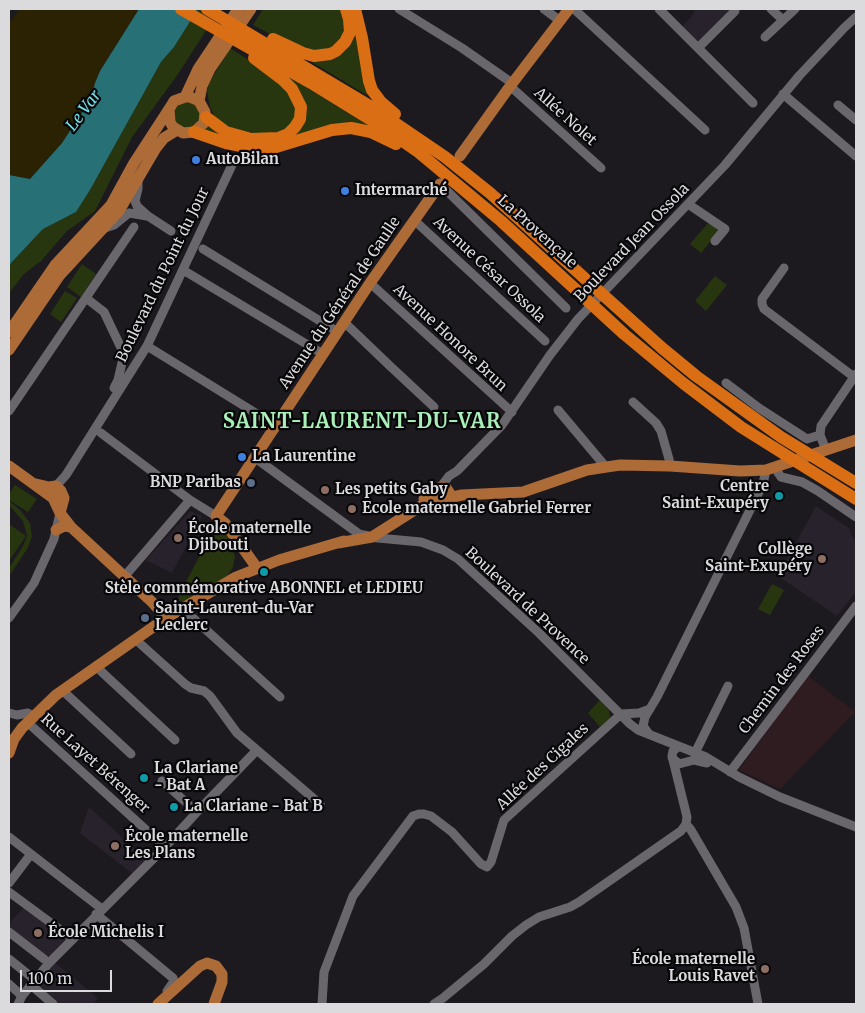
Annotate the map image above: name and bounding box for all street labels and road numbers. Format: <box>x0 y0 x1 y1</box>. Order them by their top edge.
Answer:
street label: Allée Nolet <box>530 84 600 150</box>
street label: Boulevard Jean Ossola <box>571 180 693 306</box>
street label: Boulevard du Point du Jour <box>113 185 213 365</box>
street label: La Provençale <box>494 192 580 272</box>
street label: Avenue César Ossola <box>429 213 549 327</box>
street label: Avenue du Général de Gaulle <box>276 214 404 392</box>
street label: Avenue Honore Brun <box>389 281 511 395</box>
street label: Boulevard de Provence <box>461 544 593 668</box>
street label: Chemin des Roses <box>736 622 828 738</box>
street label: Rue Layet Bérenger <box>37 710 153 818</box>
street label: Allée des Cigales <box>493 720 593 814</box>

